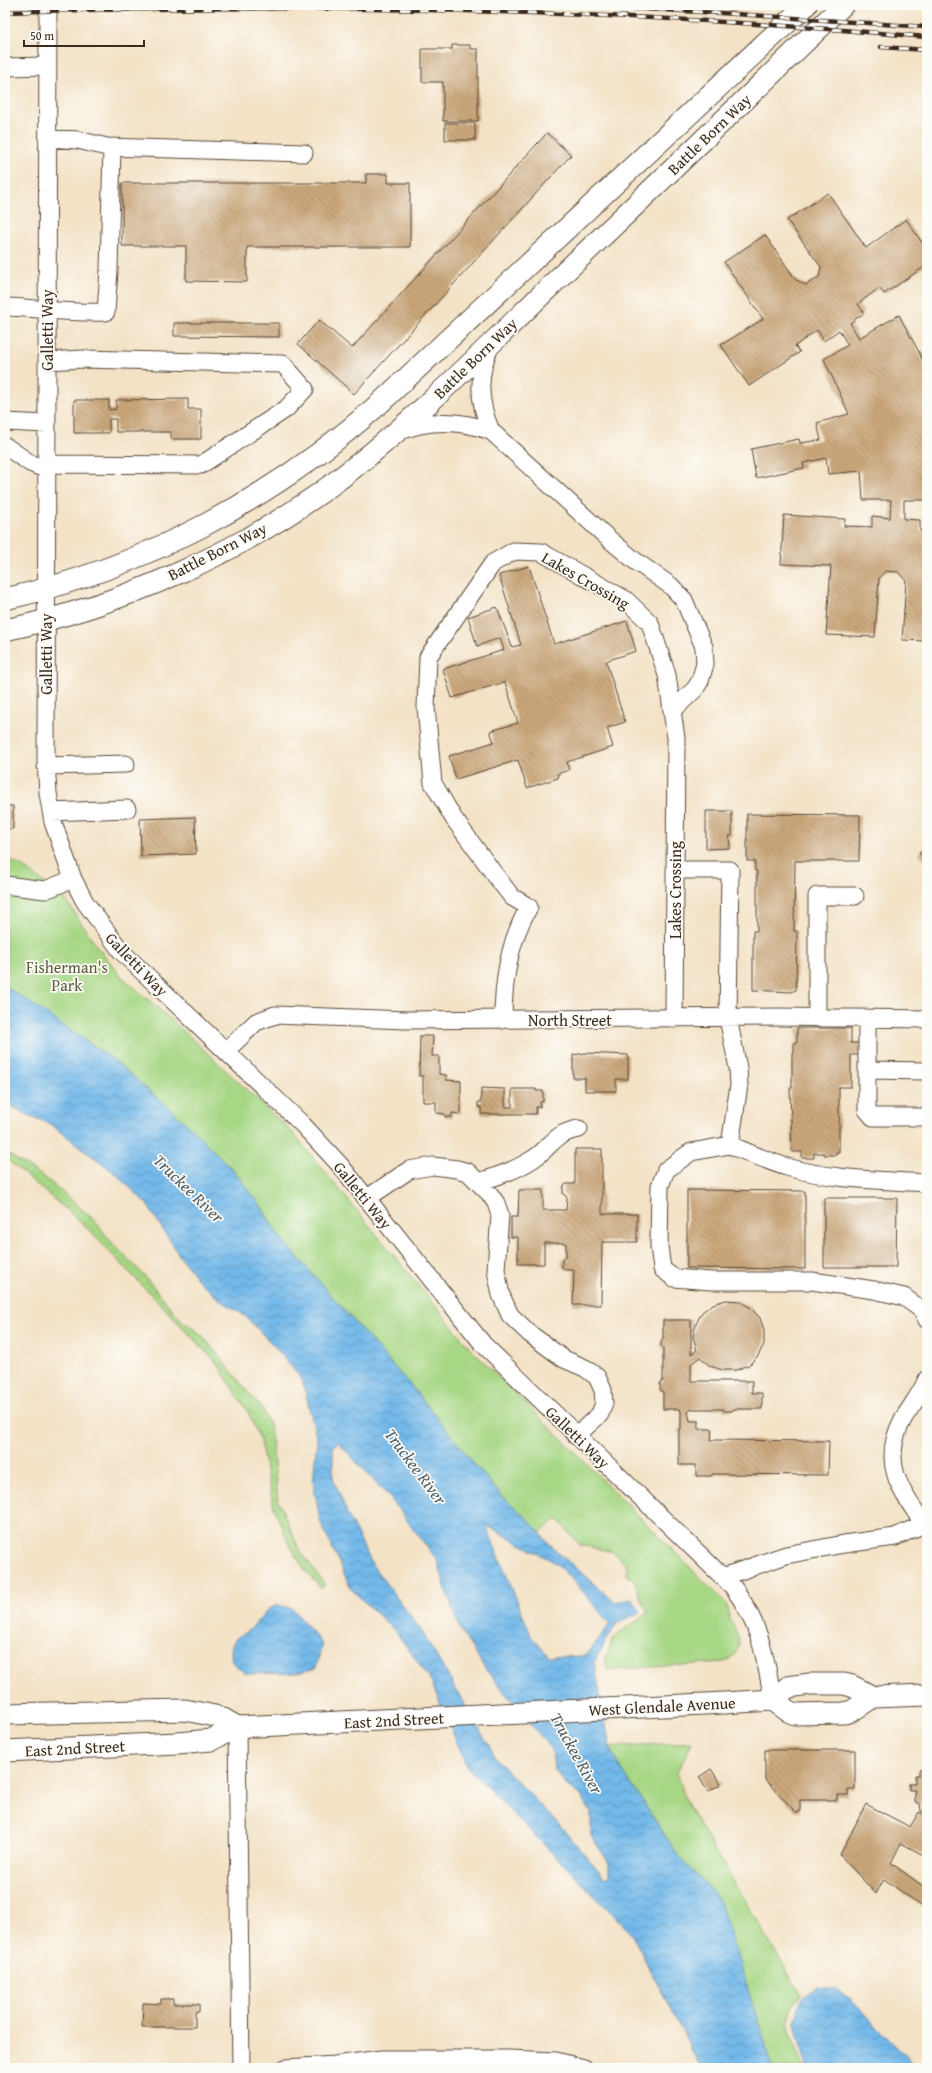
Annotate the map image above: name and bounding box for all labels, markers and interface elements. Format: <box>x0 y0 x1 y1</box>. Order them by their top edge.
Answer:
scale bar <box>24 22 144 48</box>
text: 50 m <box>30 27 54 44</box>
street label: Battle Born Way <box>662 88 756 180</box>
street label: Galletti Way <box>35 289 59 371</box>
street label: Battle Born Way <box>428 312 522 404</box>
street label: Battle Born Way <box>163 516 271 586</box>
street label: Lakes Crossing <box>538 545 634 615</box>
street label: Galletti Way <box>34 613 58 695</box>
street label: Lakes Crossing <box>663 841 687 939</box>
street label: Galletti Way <box>100 926 174 1002</box>
park label: Fisherman's Park <box>26 955 108 997</box>
street label: North Street <box>528 1008 612 1032</box>
water label: Truckee River <box>148 1148 230 1229</box>
street label: Galletti Way <box>328 1156 398 1234</box>
street label: Galletti Way <box>540 1400 616 1474</box>
water label: Truckee River <box>379 1423 453 1510</box>
street label: West Glendale Avenue <box>588 1690 736 1722</box>
street label: East 2nd Street <box>343 1705 445 1735</box>
water label: Truckee River <box>544 1708 610 1799</box>
street label: East 2nd Street <box>24 1733 126 1763</box>

